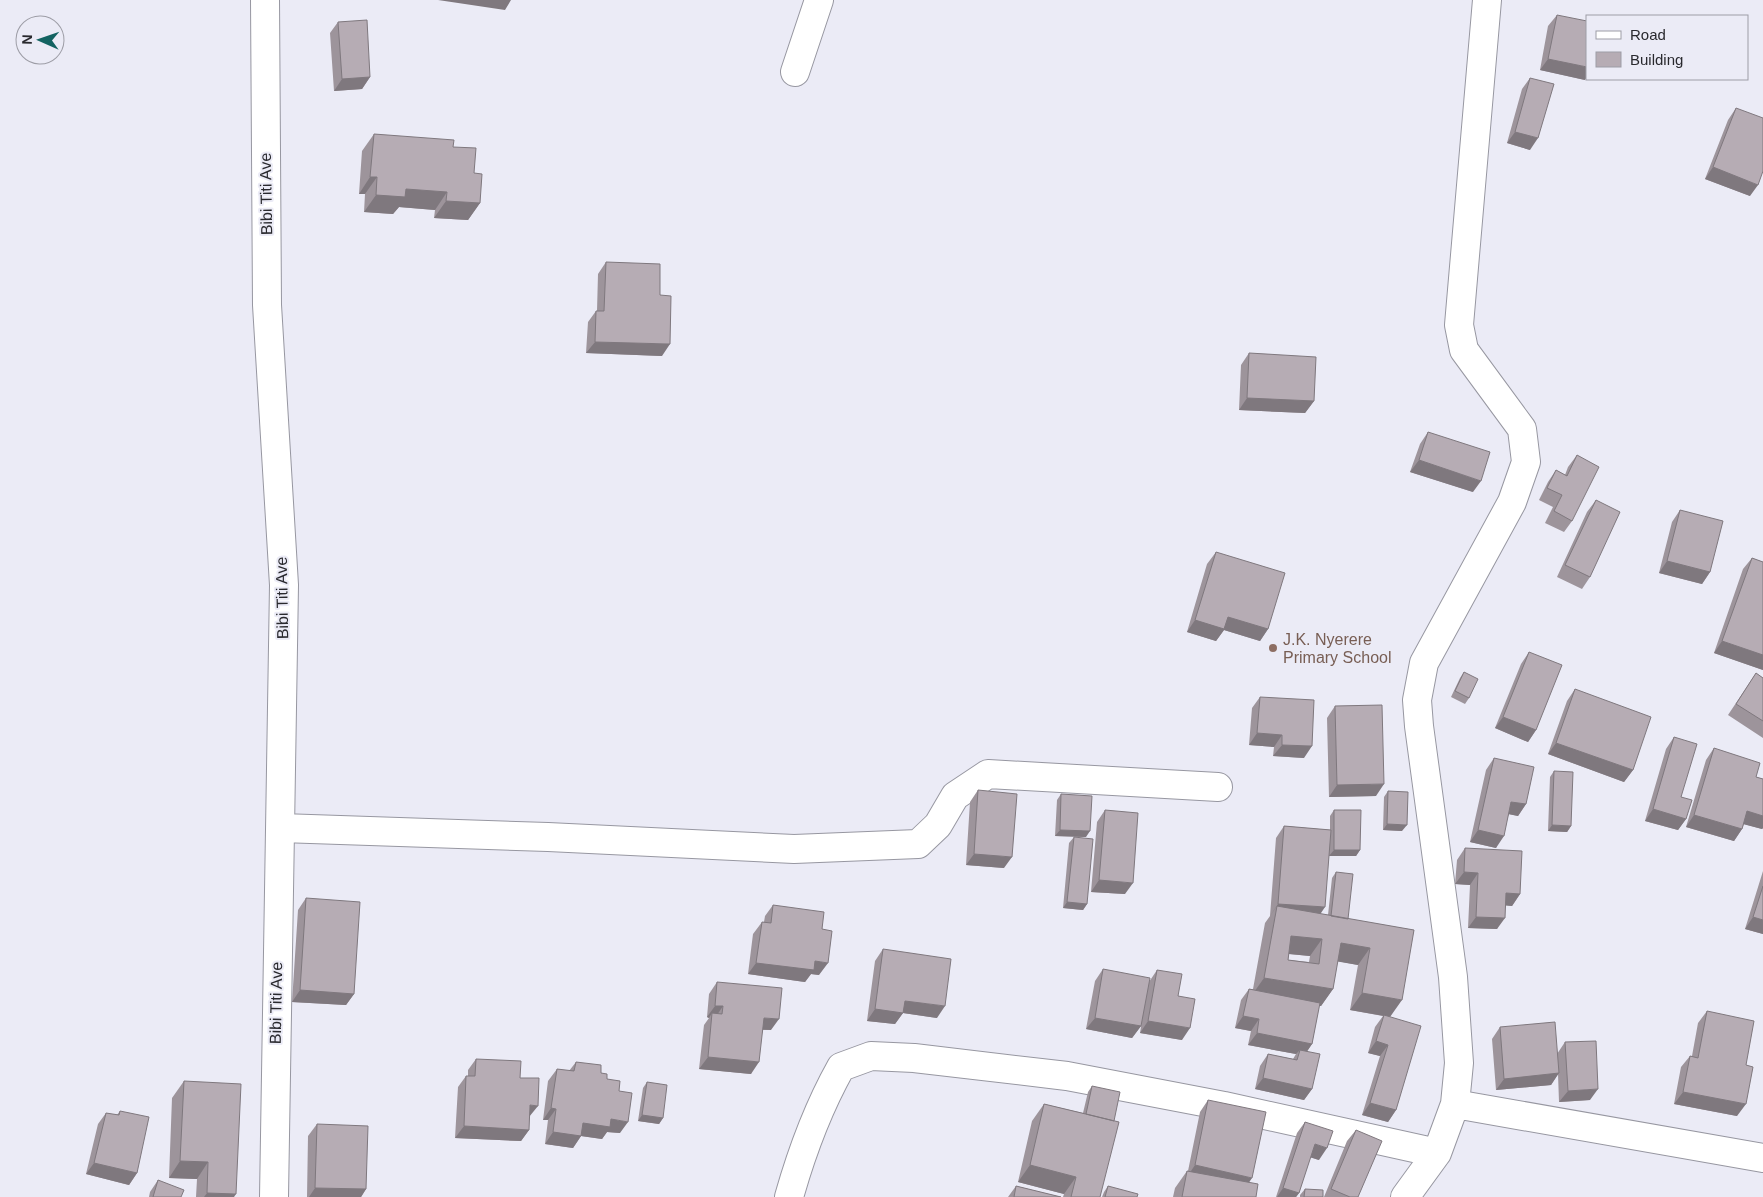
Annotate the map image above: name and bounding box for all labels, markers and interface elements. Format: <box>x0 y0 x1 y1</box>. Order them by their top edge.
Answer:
north arrow <box>15 15 65 65</box>
legend <box>1586 15 1748 80</box>
text: Road <box>1630 26 1666 43</box>
text: N <box>19 34 35 45</box>
text: Building <box>1630 51 1683 68</box>
street label: Bibi Titi Ave <box>257 153 275 235</box>
street label: Bibi Titi Ave <box>273 557 291 639</box>
place label: J.K. Nyerere Primary School <box>1283 631 1391 666</box>
marker: J.K. Nyerere Primary School <box>1267 642 1279 654</box>
street label: Bibi Titi Ave <box>267 962 285 1044</box>

